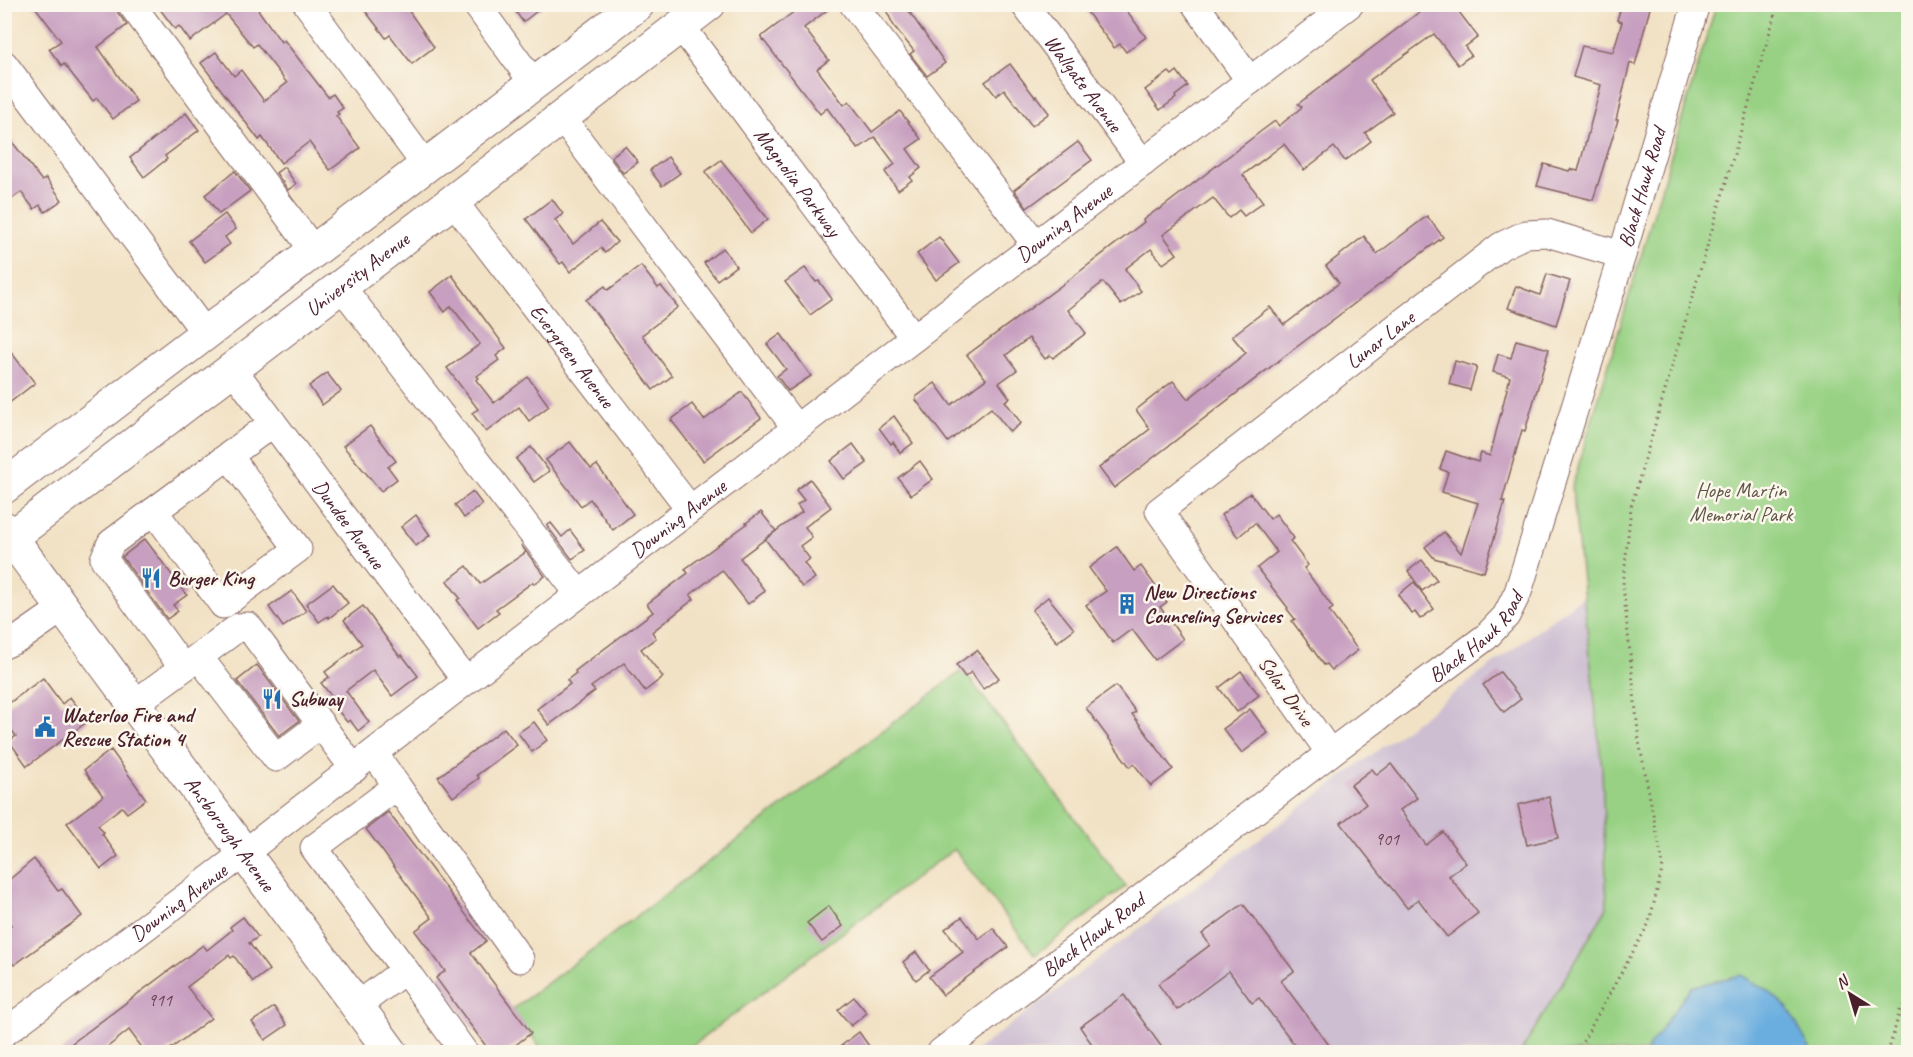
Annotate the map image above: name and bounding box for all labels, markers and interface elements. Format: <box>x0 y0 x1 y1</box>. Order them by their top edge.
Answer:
street label: Wallgate Avenue <box>1039 30 1129 138</box>
street label: Black Hawk Road <box>1612 122 1673 250</box>
street label: Magnolia Parkway <box>749 123 848 243</box>
street label: Downing Avenue <box>1011 177 1118 268</box>
street label: University Avenue <box>300 226 415 322</box>
street label: Evergreen Avenue <box>524 299 621 414</box>
street label: Lunar Lane <box>1340 304 1421 375</box>
street label: Downing Avenue <box>625 473 732 564</box>
street label: Dundee Avenue <box>307 474 391 575</box>
park label: Hope Martin Memorial Park <box>1690 477 1794 527</box>
place label: Burger King <box>168 565 256 591</box>
restaurant icon: Burger King <box>139 566 163 590</box>
place label: New Directions Counseling Services <box>1144 579 1284 629</box>
street label: Black Hawk Road <box>1423 585 1530 688</box>
building icon: New Directions Counseling Services <box>1115 592 1139 616</box>
street label: Solar Drive <box>1253 651 1321 733</box>
place label: Subway <box>289 686 345 712</box>
restaurant icon: Subway <box>260 687 284 711</box>
place label: Waterloo Fire and Rescue Station 4 <box>62 702 197 752</box>
public building icon: Waterloo Fire and Rescue Station 4 <box>33 715 57 739</box>
street label: Ansborough Avenue <box>179 771 282 897</box>
house number: 901 <box>1375 828 1400 850</box>
street label: Downing Avenue <box>125 857 233 947</box>
street label: Black Hawk Road <box>1037 886 1152 983</box>
north arrow <box>1820 964 1880 1024</box>
text: N <box>1832 970 1854 994</box>
house number: 911 <box>148 989 173 1011</box>

